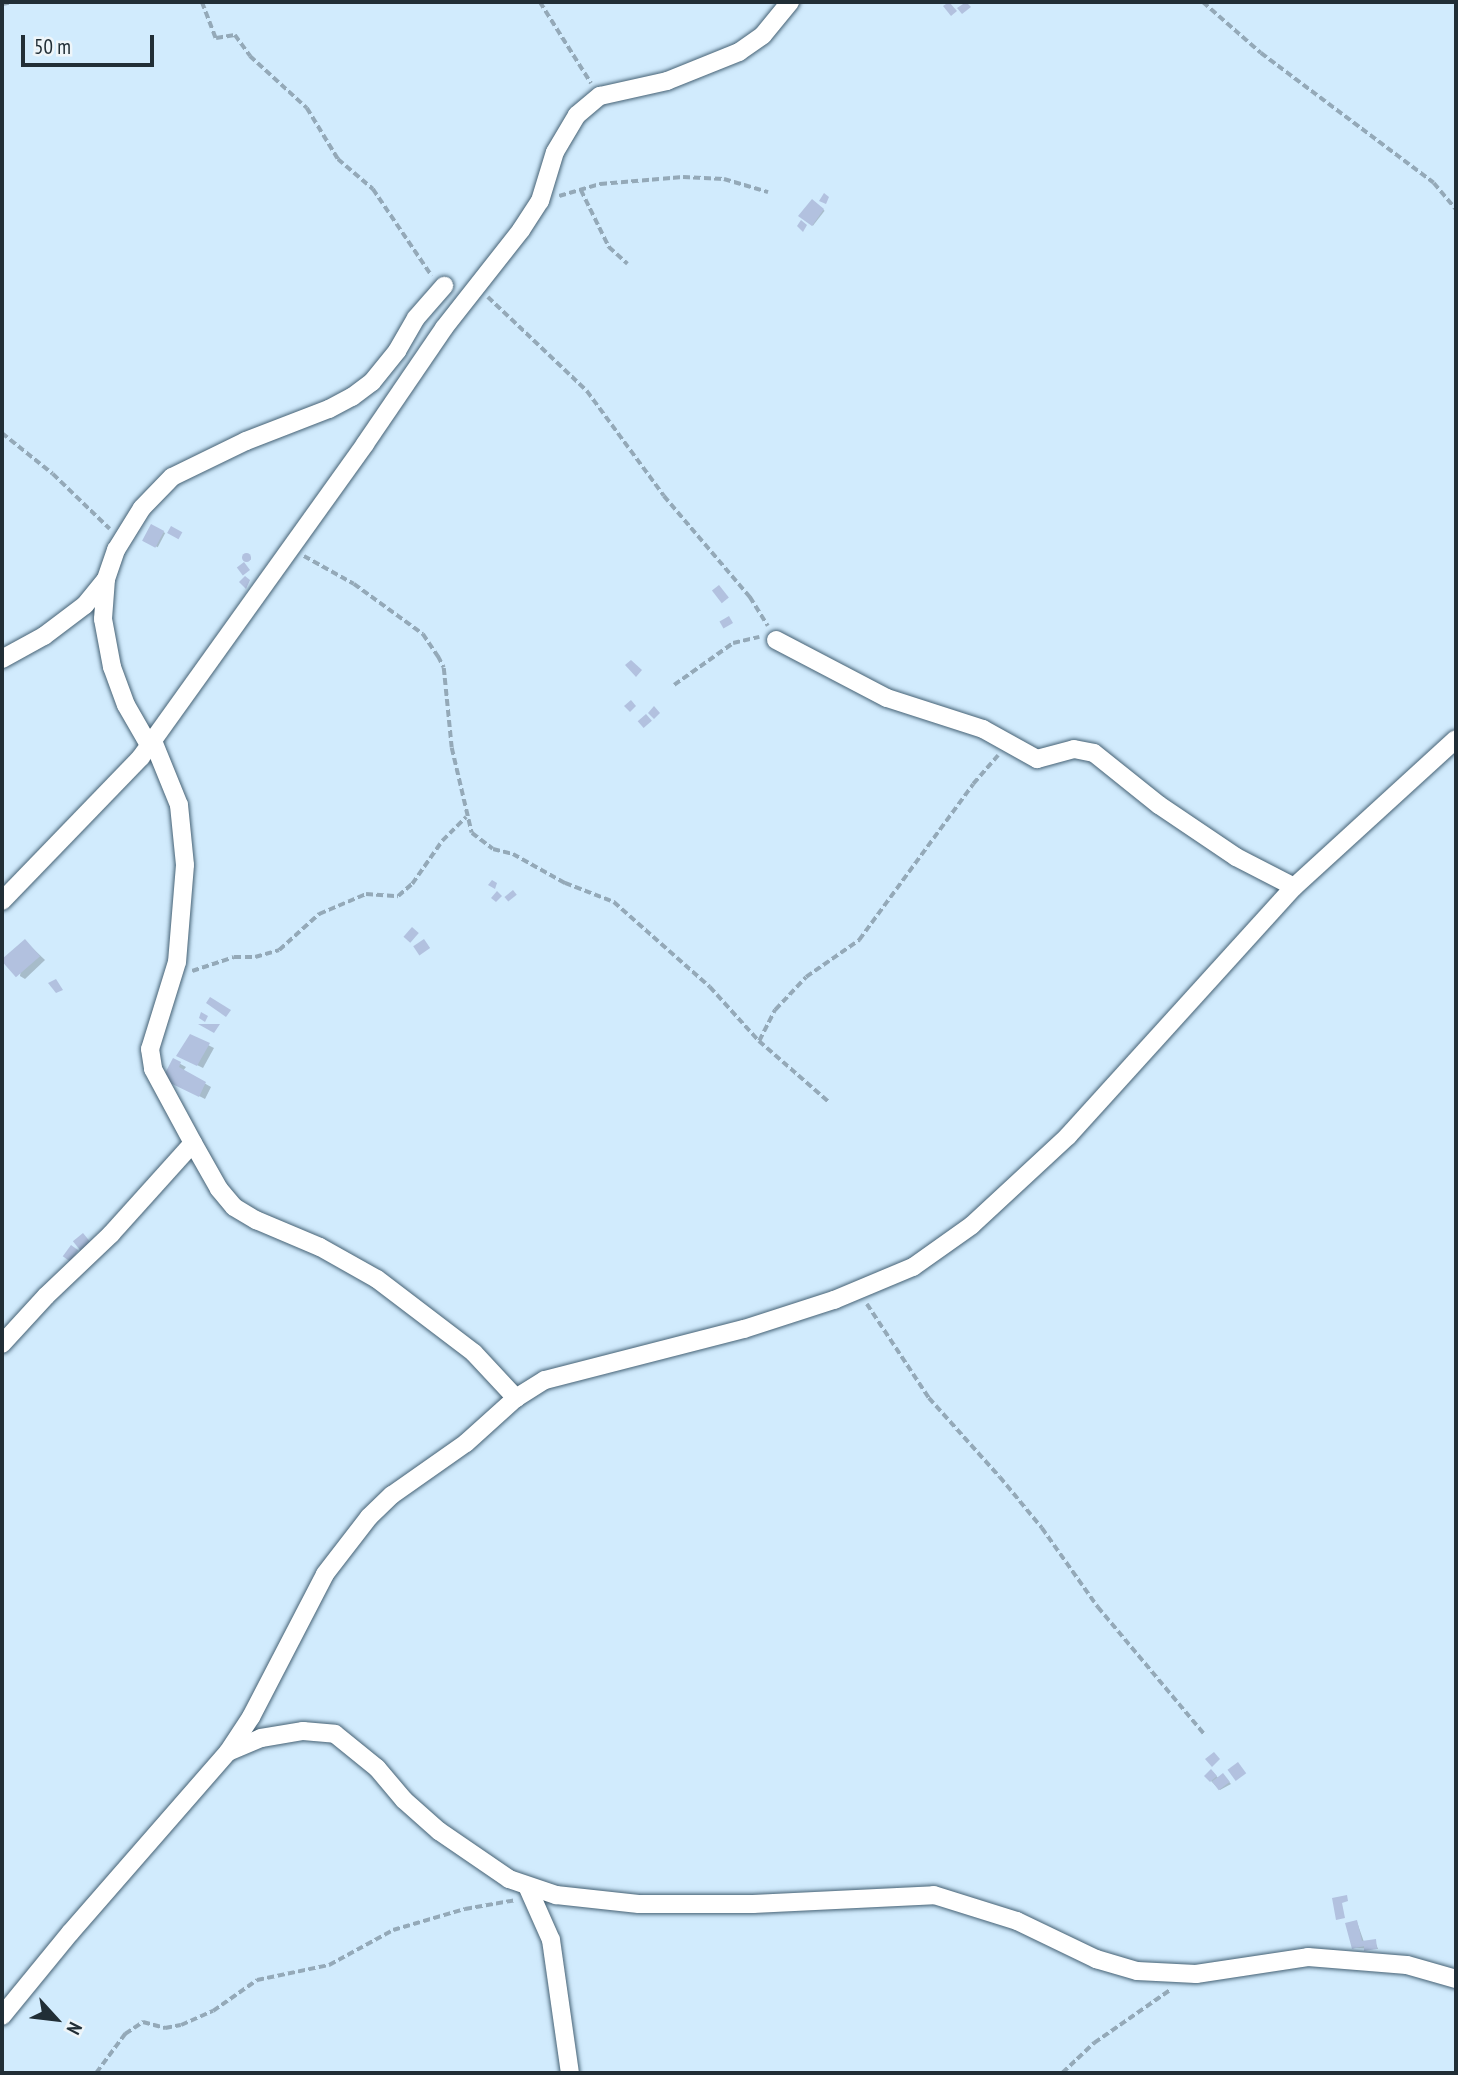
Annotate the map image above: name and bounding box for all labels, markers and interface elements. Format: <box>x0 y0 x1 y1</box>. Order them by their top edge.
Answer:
scale bar <box>24 21 158 65</box>
text: 50 m <box>34 33 71 60</box>
north arrow <box>21 1984 91 2054</box>
text: N <box>62 2019 88 2039</box>

